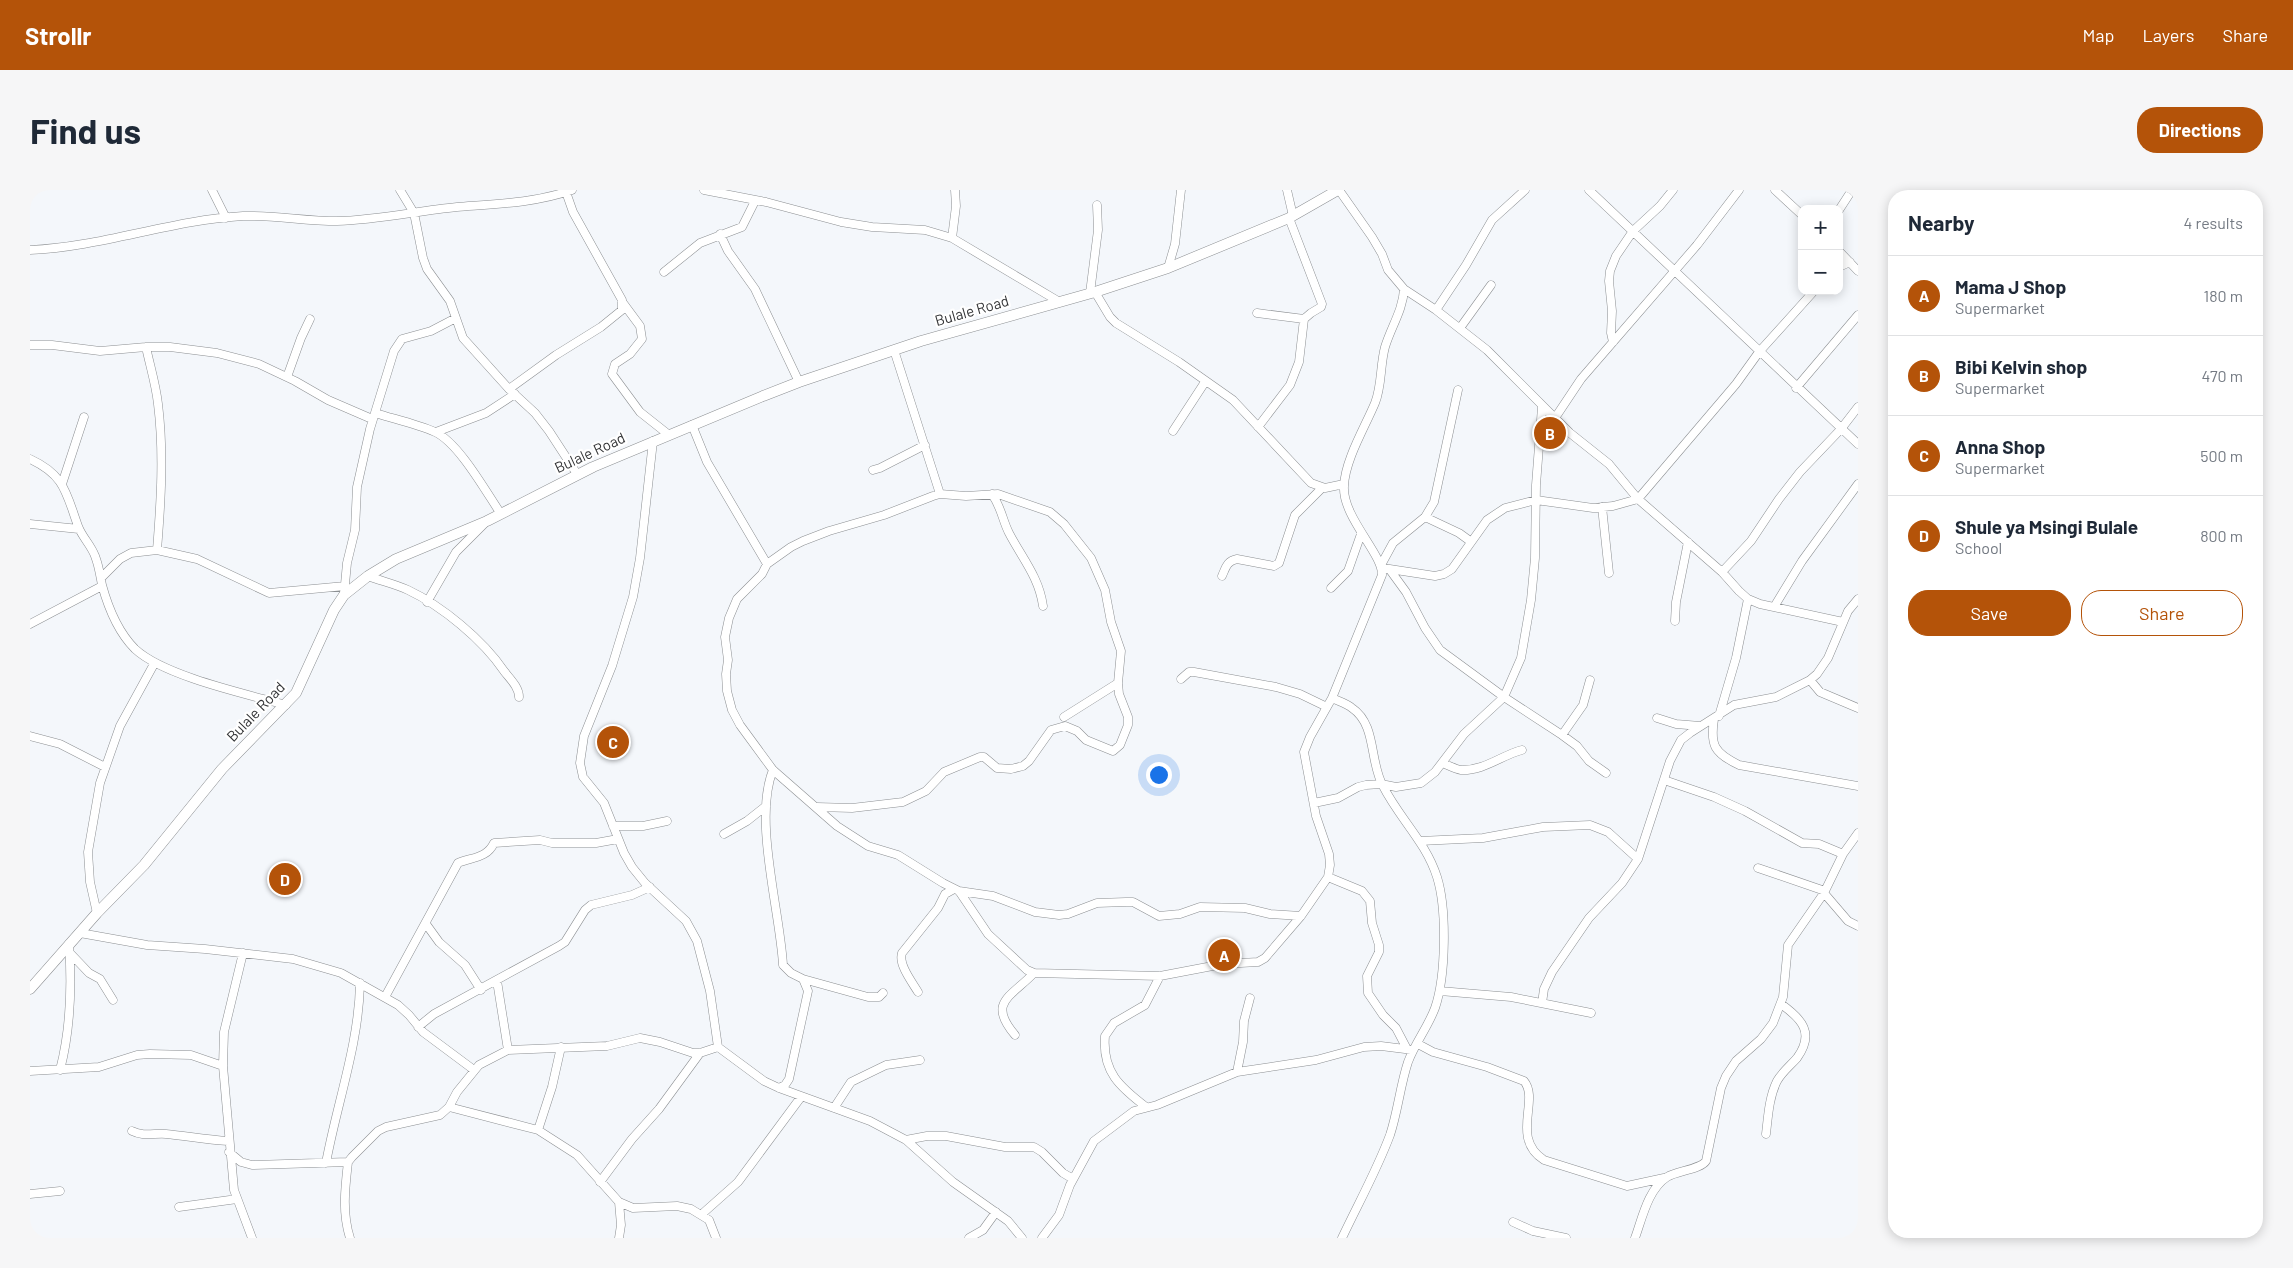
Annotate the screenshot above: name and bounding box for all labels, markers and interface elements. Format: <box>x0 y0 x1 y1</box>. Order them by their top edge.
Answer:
text: Strollr <box>25 21 92 50</box>
text: Map <box>2082 24 2114 46</box>
text: Layers <box>2142 24 2195 46</box>
text: Share <box>2223 24 2268 46</box>
button: Directions <box>2137 107 2263 153</box>
text: Find us <box>30 109 141 151</box>
map controls <box>1798 205 1843 295</box>
button: + <box>1798 205 1843 250</box>
text: Nearby <box>1908 210 1974 235</box>
text: 4 results <box>2183 213 2243 232</box>
button: − <box>1798 250 1843 295</box>
text: Mama J Shop <box>1955 275 2066 298</box>
text: A <box>1919 286 1929 305</box>
text: 180 m <box>2204 286 2243 305</box>
street label: Bulale Road <box>933 291 1011 329</box>
text: Supermarket <box>1955 298 2045 317</box>
text: Bibi Kelvin shop <box>1955 355 2087 378</box>
text: B <box>1919 366 1929 385</box>
text: 470 m <box>2202 366 2243 385</box>
text: Supermarket <box>1955 378 2045 397</box>
pin: B <box>1534 414 1566 452</box>
street label: Bulale Road <box>551 428 628 476</box>
text: Anna Shop <box>1955 435 2045 458</box>
text: C <box>1919 446 1929 465</box>
text: 500 m <box>2200 446 2243 465</box>
text: Supermarket <box>1955 458 2045 477</box>
text: Shule ya Msingi Bulale <box>1955 515 2138 538</box>
text: D <box>1919 526 1929 545</box>
text: 800 m <box>2200 526 2243 545</box>
text: School <box>1955 538 2002 557</box>
button: Save <box>1908 590 2071 636</box>
button: Share <box>2081 590 2243 636</box>
street label: Bulale Road <box>222 678 288 745</box>
pin: C <box>597 723 629 761</box>
your location <box>1146 762 1172 788</box>
pin: D <box>269 860 301 898</box>
pin: A <box>1208 936 1240 974</box>

